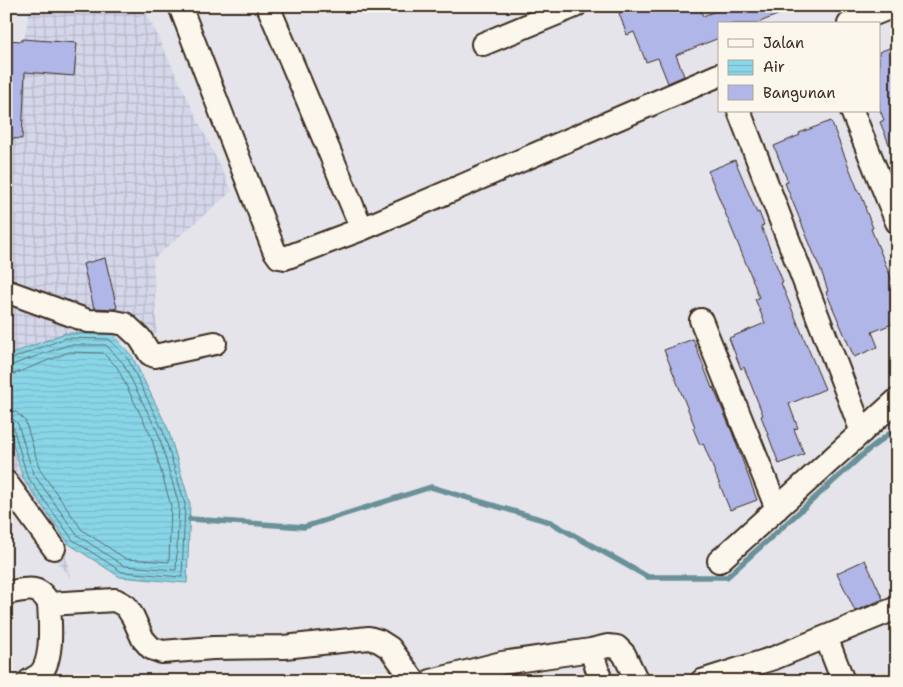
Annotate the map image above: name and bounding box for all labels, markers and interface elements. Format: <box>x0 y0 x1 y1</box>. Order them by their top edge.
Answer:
legend <box>718 22 880 112</box>
text: Jalan <box>763 33 804 53</box>
text: Air <box>763 57 785 77</box>
text: Bangunan <box>763 83 835 103</box>

